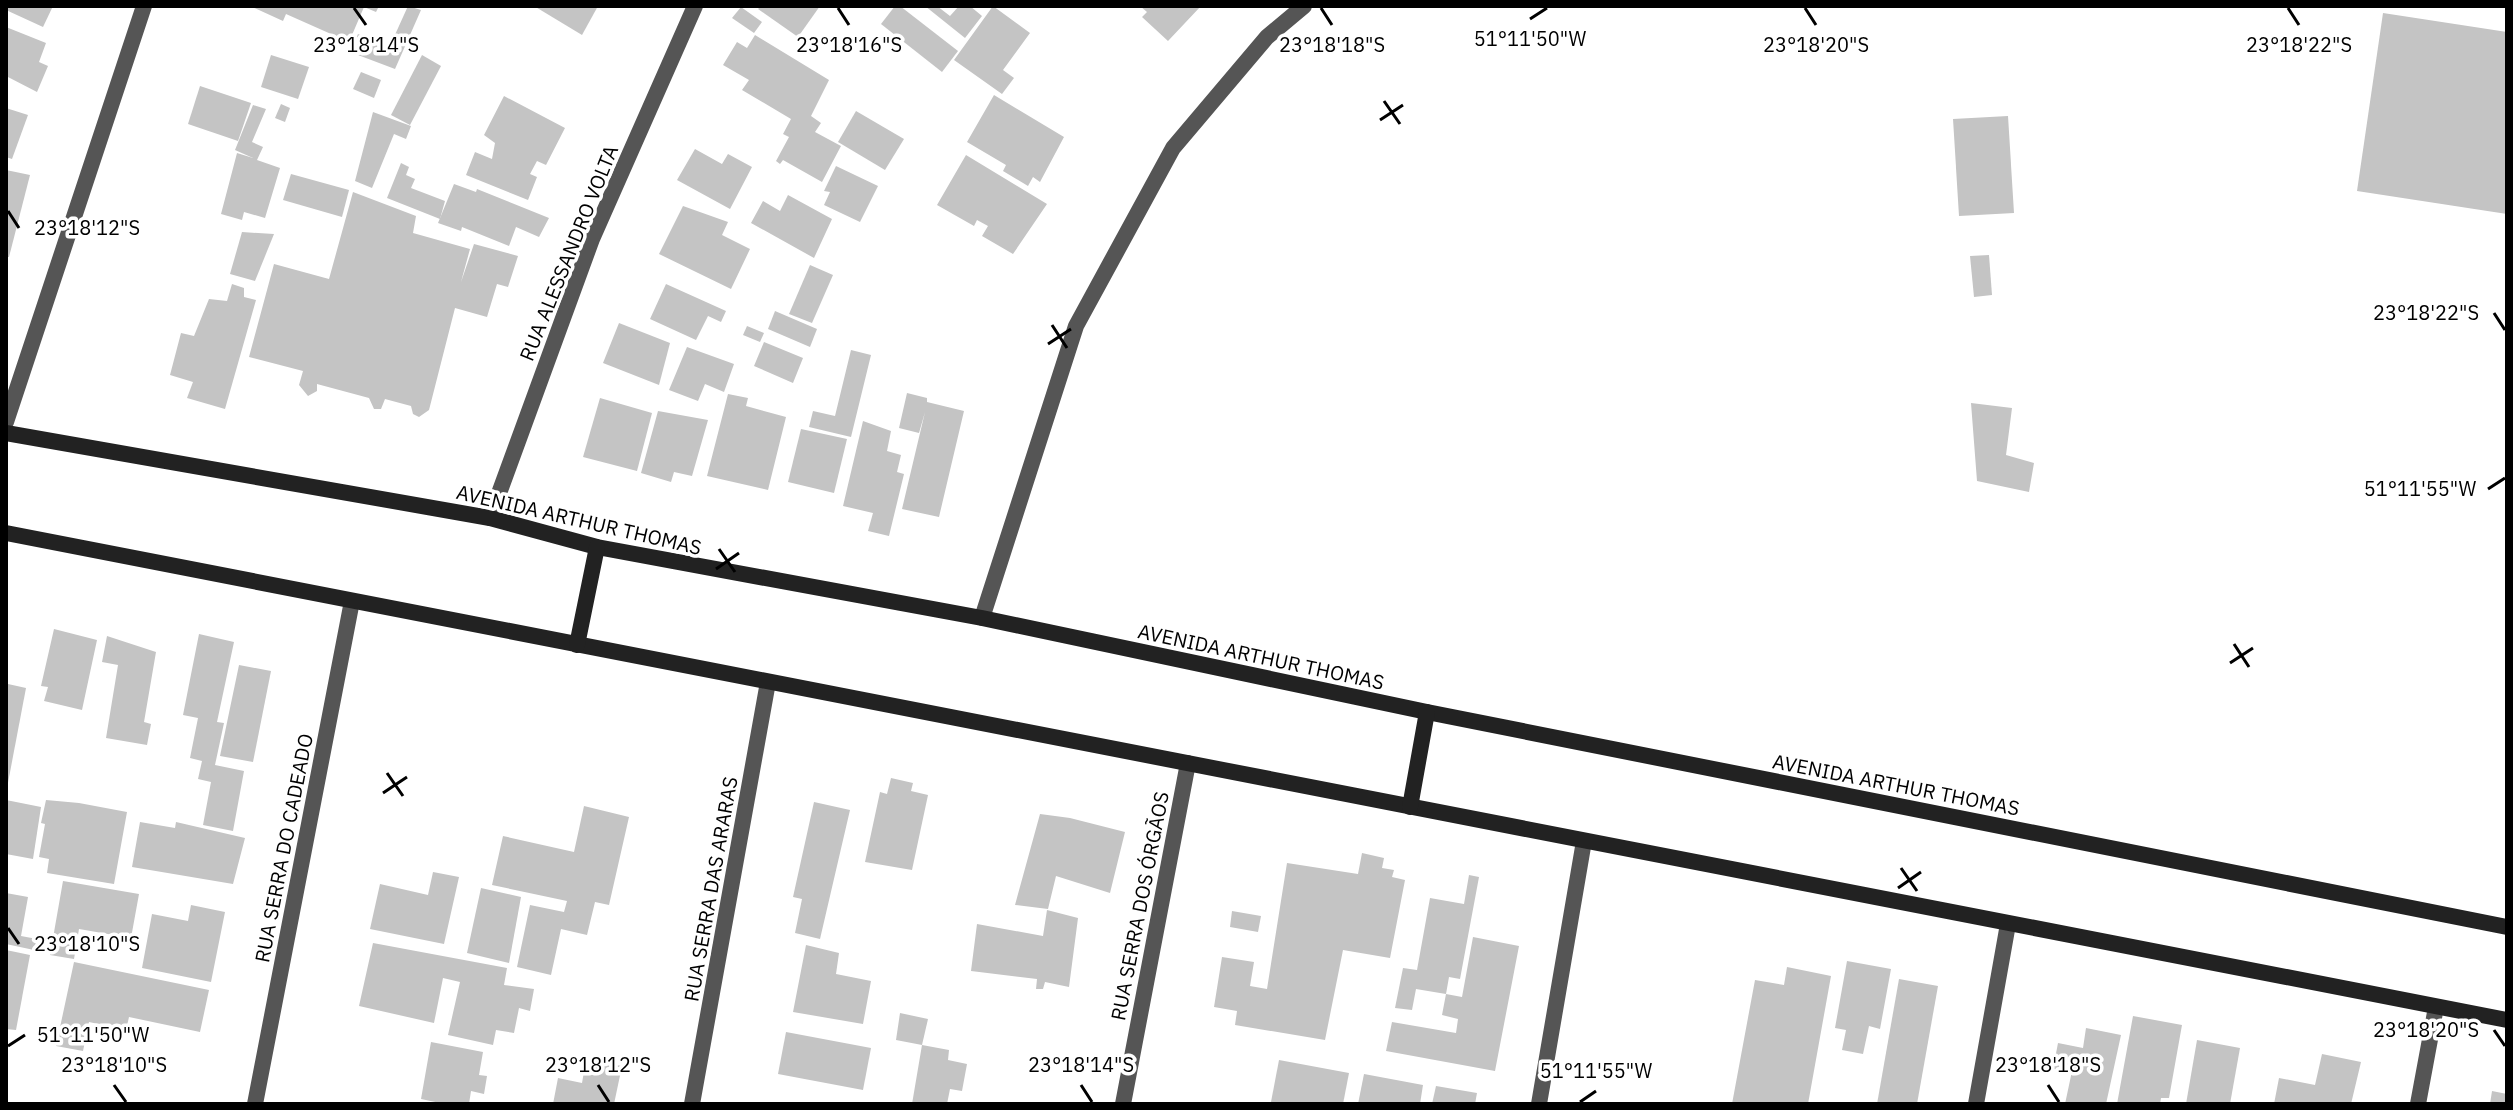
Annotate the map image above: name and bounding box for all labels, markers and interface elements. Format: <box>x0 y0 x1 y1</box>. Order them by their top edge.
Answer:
text: 51°11'50"W <box>1474 25 1587 52</box>
text: 23°18'14"S <box>313 31 419 58</box>
text: 23°18'16"S <box>796 31 902 58</box>
text: 23°18'18"S <box>1279 31 1385 58</box>
text: 23°18'20"S <box>1763 31 1869 58</box>
text: 23°18'22"S <box>2246 31 2352 58</box>
street label: RUA ALESSANDRO VOLTA <box>513 141 624 365</box>
text: 23°18'12"S <box>34 214 140 241</box>
text: 23°18'22"S <box>2373 299 2479 326</box>
text: 51°11'55"W <box>2364 475 2477 502</box>
street label: AVENIDA ARTHUR THOMAS <box>454 478 704 561</box>
street label: AVENIDA ARTHUR THOMAS <box>1136 617 1387 696</box>
street label: RUA SERRA DO CADEADO <box>248 731 319 965</box>
street label: AVENIDA ARTHUR THOMAS <box>1770 747 2022 822</box>
street label: RUA SERRA DAS ARARAS <box>677 774 744 1003</box>
street label: RUA SERRA DOS ÓRGÃOS <box>1104 789 1175 1023</box>
text: 23°18'10"S <box>34 930 140 957</box>
text: 23°18'20"S <box>2373 1016 2479 1043</box>
text: 51°11'50"W <box>37 1021 150 1048</box>
text: 23°18'10"S <box>61 1051 167 1078</box>
text: 23°18'12"S <box>545 1051 651 1078</box>
text: 23°18'14"S <box>1028 1051 1134 1078</box>
text: 23°18'18"S <box>1995 1051 2101 1078</box>
text: 51°11'55"W <box>1540 1057 1653 1084</box>

